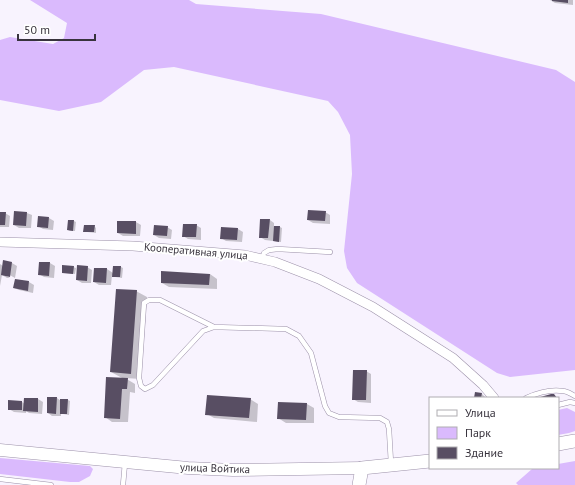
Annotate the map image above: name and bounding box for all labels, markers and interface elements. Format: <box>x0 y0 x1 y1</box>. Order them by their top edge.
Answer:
scale bar <box>18 16 95 42</box>
text: 50 m <box>24 22 50 37</box>
street label: Кооперативная улица <box>144 239 248 263</box>
legend <box>429 397 559 469</box>
text: Улица <box>465 405 496 420</box>
text: Парк <box>465 425 491 440</box>
text: Здание <box>465 445 503 460</box>
street label: улица Войтика <box>180 460 250 476</box>

